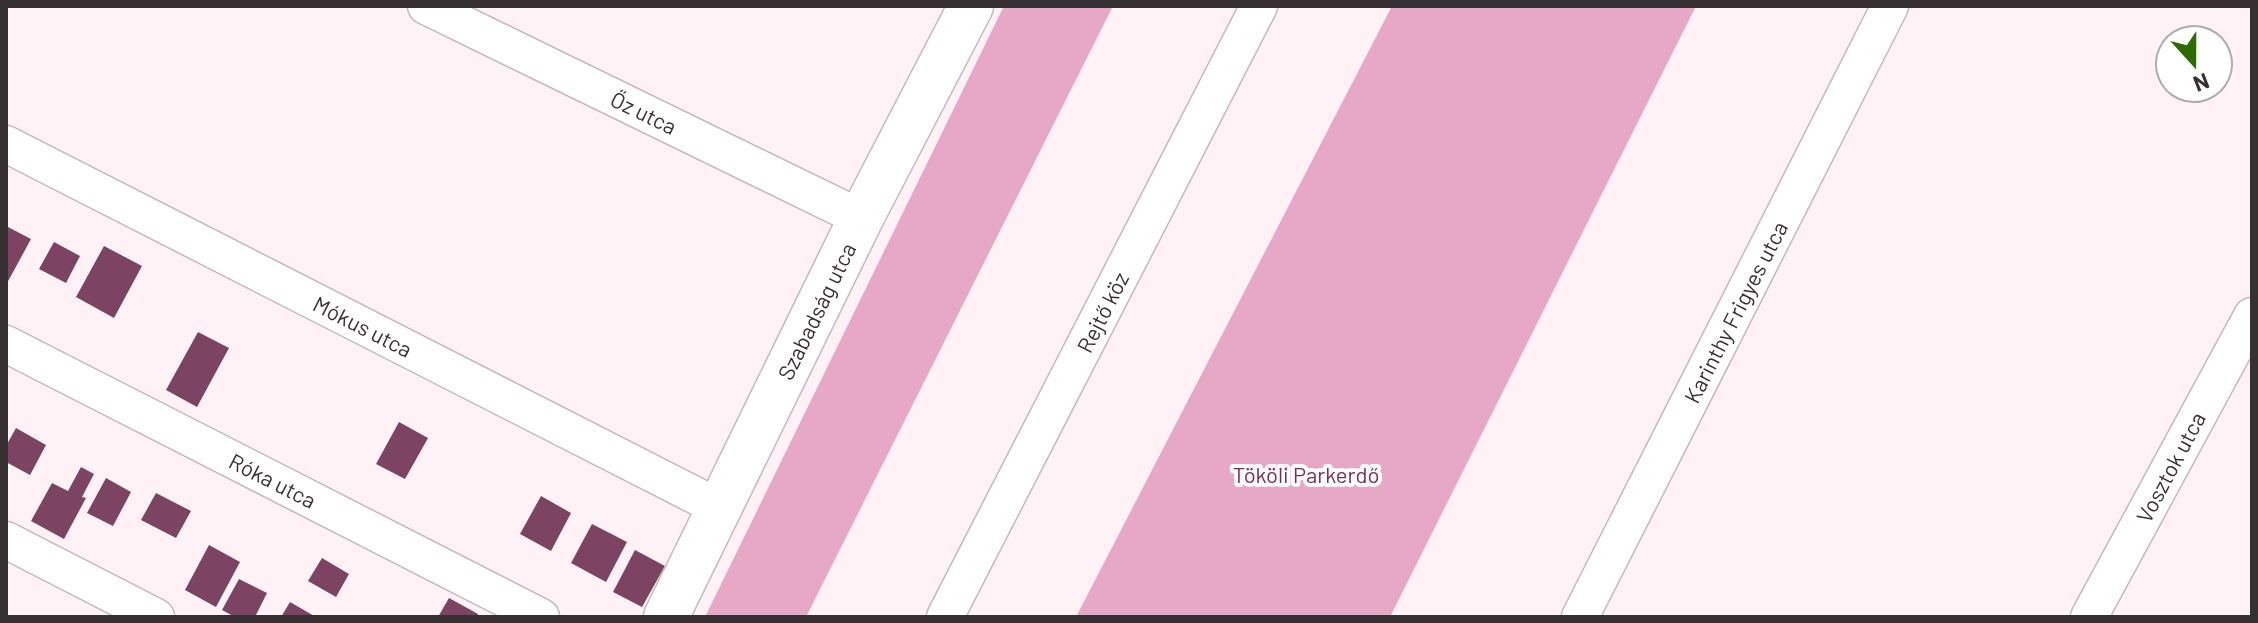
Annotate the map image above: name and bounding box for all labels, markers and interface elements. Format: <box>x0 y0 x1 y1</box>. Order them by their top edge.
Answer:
north arrow <box>2154 24 2234 104</box>
text: N <box>2190 69 2213 98</box>
street label: Őz utca <box>607 85 681 139</box>
street label: Karinthy Frigyes utca <box>1678 217 1792 407</box>
street label: Szabadság utca <box>772 238 860 384</box>
street label: Rejtő köz <box>1071 268 1133 356</box>
street label: Mókus utca <box>309 290 417 362</box>
street label: Vosztok utca <box>2130 407 2210 527</box>
street label: Róka utca <box>225 447 321 513</box>
park label: Tököli Parkerdő <box>1233 461 1379 487</box>

